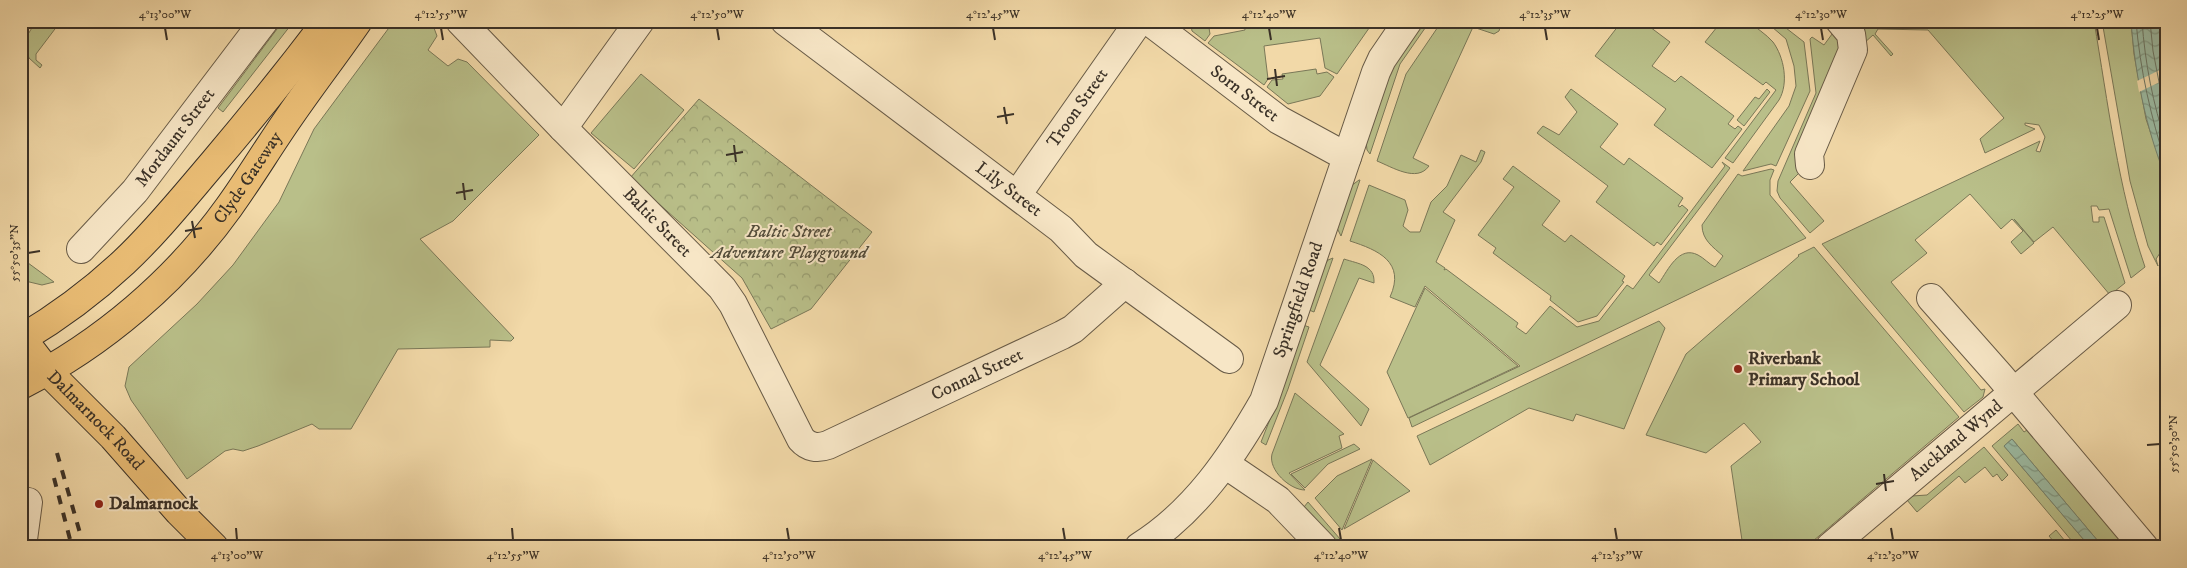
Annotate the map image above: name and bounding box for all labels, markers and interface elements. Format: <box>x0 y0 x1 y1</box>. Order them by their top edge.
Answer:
text: 4°13'00"W <box>139 7 192 22</box>
text: 4°12'55"W <box>415 7 469 22</box>
text: 4°12'50"W <box>690 7 745 22</box>
text: 4°12'45"W <box>966 7 1021 22</box>
text: 4°12'40"W <box>1242 7 1297 22</box>
text: 4°12'35"W <box>1519 7 1572 22</box>
text: 4°12'30"W <box>1795 7 1848 22</box>
text: 4°12'25"W <box>2071 7 2124 22</box>
street label: Sorn Street <box>1206 60 1283 127</box>
street label: Troon Street <box>1042 64 1113 152</box>
street label: Mordaunt Street <box>131 84 220 192</box>
street label: Clyde Gateway <box>209 127 287 229</box>
street label: Lily Street <box>971 157 1046 222</box>
street label: Baltic Street <box>618 183 696 262</box>
park label: Baltic Street Adventure Playground <box>709 221 869 264</box>
text: 55°50'35"N <box>7 224 22 282</box>
street label: Springfield Road <box>1268 239 1328 361</box>
street label: Connal Street <box>928 344 1027 406</box>
place label: Riverbank Primary School <box>1748 348 1860 391</box>
marker: Riverbank Primary School <box>1732 363 1744 375</box>
street label: Dalmarnock Road <box>42 366 148 475</box>
street label: Auckland Wynd <box>1905 395 2007 486</box>
text: 55°50'30"N <box>2166 415 2181 473</box>
place label: Dalmarnock <box>109 493 199 515</box>
marker: Dalmarnock <box>93 498 105 510</box>
text: 4°13'00"W <box>211 548 264 563</box>
text: 4°12'55"W <box>487 548 541 563</box>
text: 4°12'50"W <box>762 548 817 563</box>
text: 4°12'45"W <box>1038 548 1093 563</box>
text: 4°12'40"W <box>1314 548 1369 563</box>
text: 4°12'35"W <box>1591 548 1644 563</box>
text: 4°12'30"W <box>1867 548 1920 563</box>

